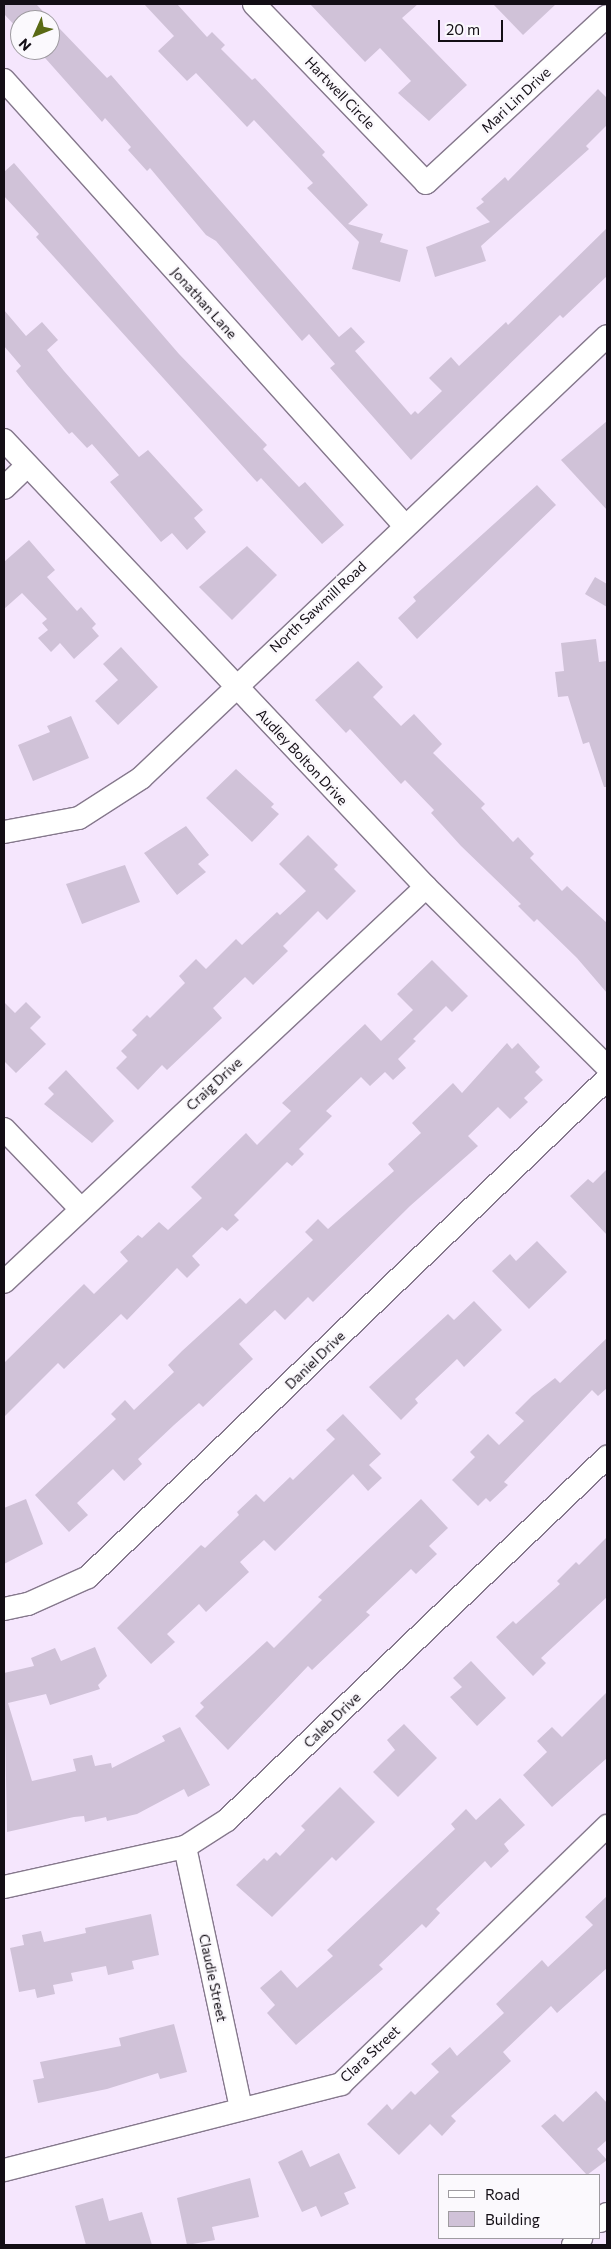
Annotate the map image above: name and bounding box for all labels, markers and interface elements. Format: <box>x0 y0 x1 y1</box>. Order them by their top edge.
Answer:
north arrow <box>10 10 60 60</box>
scale bar <box>441 10 506 42</box>
text: 20 m <box>446 20 480 38</box>
text: N <box>15 35 34 55</box>
street label: Hartwell Circle <box>301 53 379 133</box>
street label: Mari Lin Drive <box>478 64 554 136</box>
street label: Jonathan Lane <box>168 264 240 342</box>
street label: North Sawmill Road <box>266 558 370 656</box>
street label: Audley Bolton Drive <box>253 705 351 809</box>
street label: Craig Drive <box>183 1054 245 1114</box>
street label: Daniel Drive <box>282 1327 348 1393</box>
street label: Caleb Drive <box>300 1689 364 1751</box>
street label: Claudie Street <box>195 1932 231 2024</box>
street label: Clara Street <box>337 2022 403 2086</box>
legend <box>438 2174 601 2239</box>
text: Road <box>485 2185 520 2203</box>
text: Building <box>485 2210 540 2228</box>

